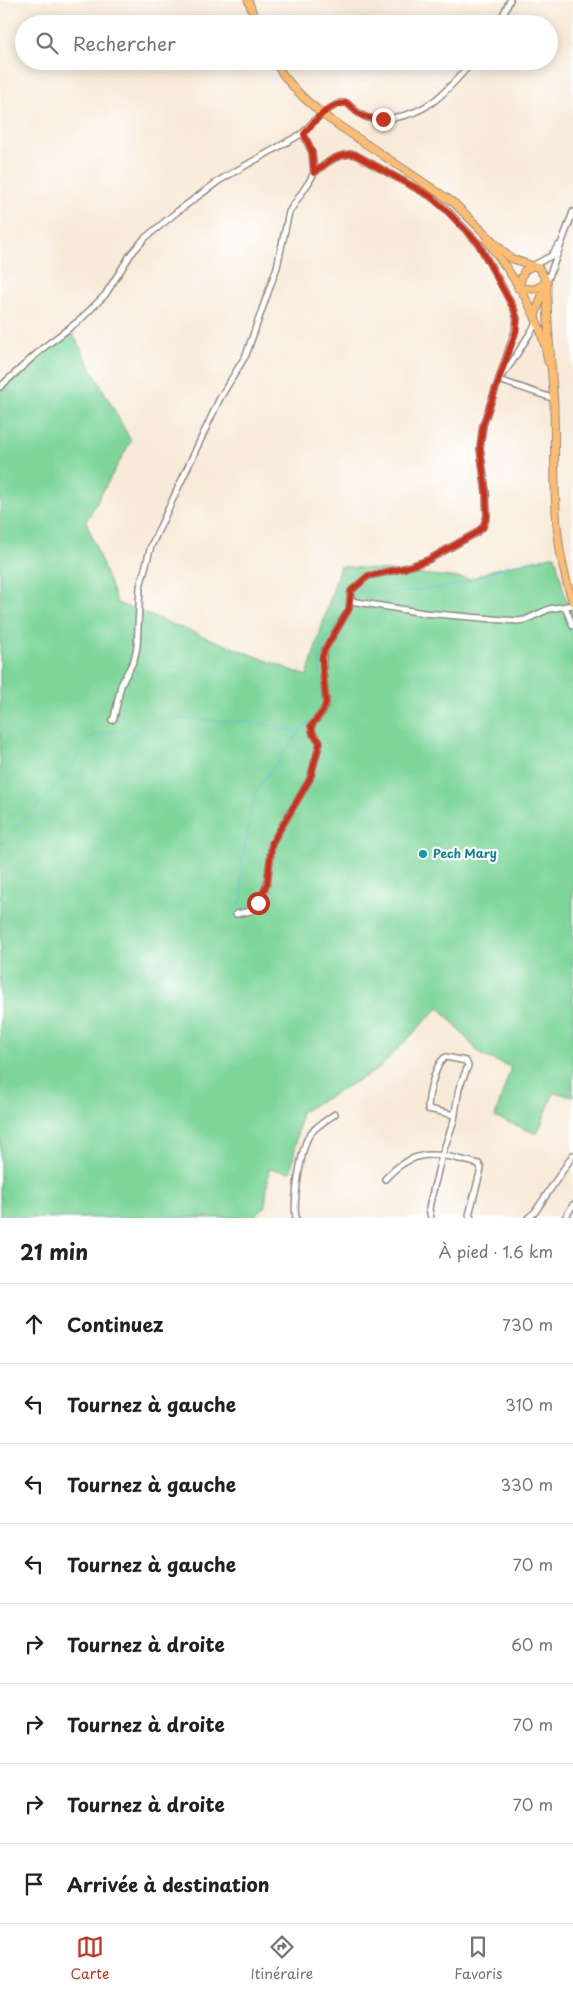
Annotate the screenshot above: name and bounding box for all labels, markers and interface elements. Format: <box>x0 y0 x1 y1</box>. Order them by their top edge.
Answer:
search box <box>15 15 558 70</box>
icon: search <box>33 29 61 57</box>
text: Rechercher <box>73 29 176 57</box>
route end <box>372 108 395 131</box>
place label: Pech Mary <box>433 844 497 862</box>
marker: Pech Mary <box>417 848 429 860</box>
route start <box>247 892 270 915</box>
text: 21 min <box>20 1235 88 1267</box>
text: À pied · 1.6 km <box>438 1239 553 1263</box>
icon: ahead <box>20 1310 48 1338</box>
text: Continuez <box>67 1310 164 1338</box>
text: 730 m <box>502 1312 553 1336</box>
icon: left <box>20 1390 48 1418</box>
text: Tournez à gauche <box>67 1390 236 1418</box>
text: 310 m <box>505 1392 553 1416</box>
icon: left <box>20 1470 48 1498</box>
text: Tournez à gauche <box>67 1470 236 1498</box>
text: 330 m <box>500 1472 553 1496</box>
icon: left <box>20 1550 48 1578</box>
text: Tournez à gauche <box>67 1550 236 1578</box>
text: 70 m <box>513 1552 553 1576</box>
icon: right <box>20 1630 48 1658</box>
text: Tournez à droite <box>67 1630 225 1658</box>
text: 60 m <box>511 1632 553 1656</box>
icon: right <box>20 1710 48 1738</box>
text: Tournez à droite <box>67 1710 225 1738</box>
text: 70 m <box>513 1712 553 1736</box>
icon: right <box>20 1790 48 1818</box>
text: Tournez à droite <box>67 1790 225 1818</box>
text: 70 m <box>513 1792 553 1816</box>
icon: arrive <box>20 1870 48 1898</box>
text: Arrivée à destination <box>67 1870 270 1898</box>
tab: Carte <box>71 1933 109 1984</box>
tab: Itinéraire <box>250 1933 313 1984</box>
tab: Favoris <box>454 1933 502 1984</box>

